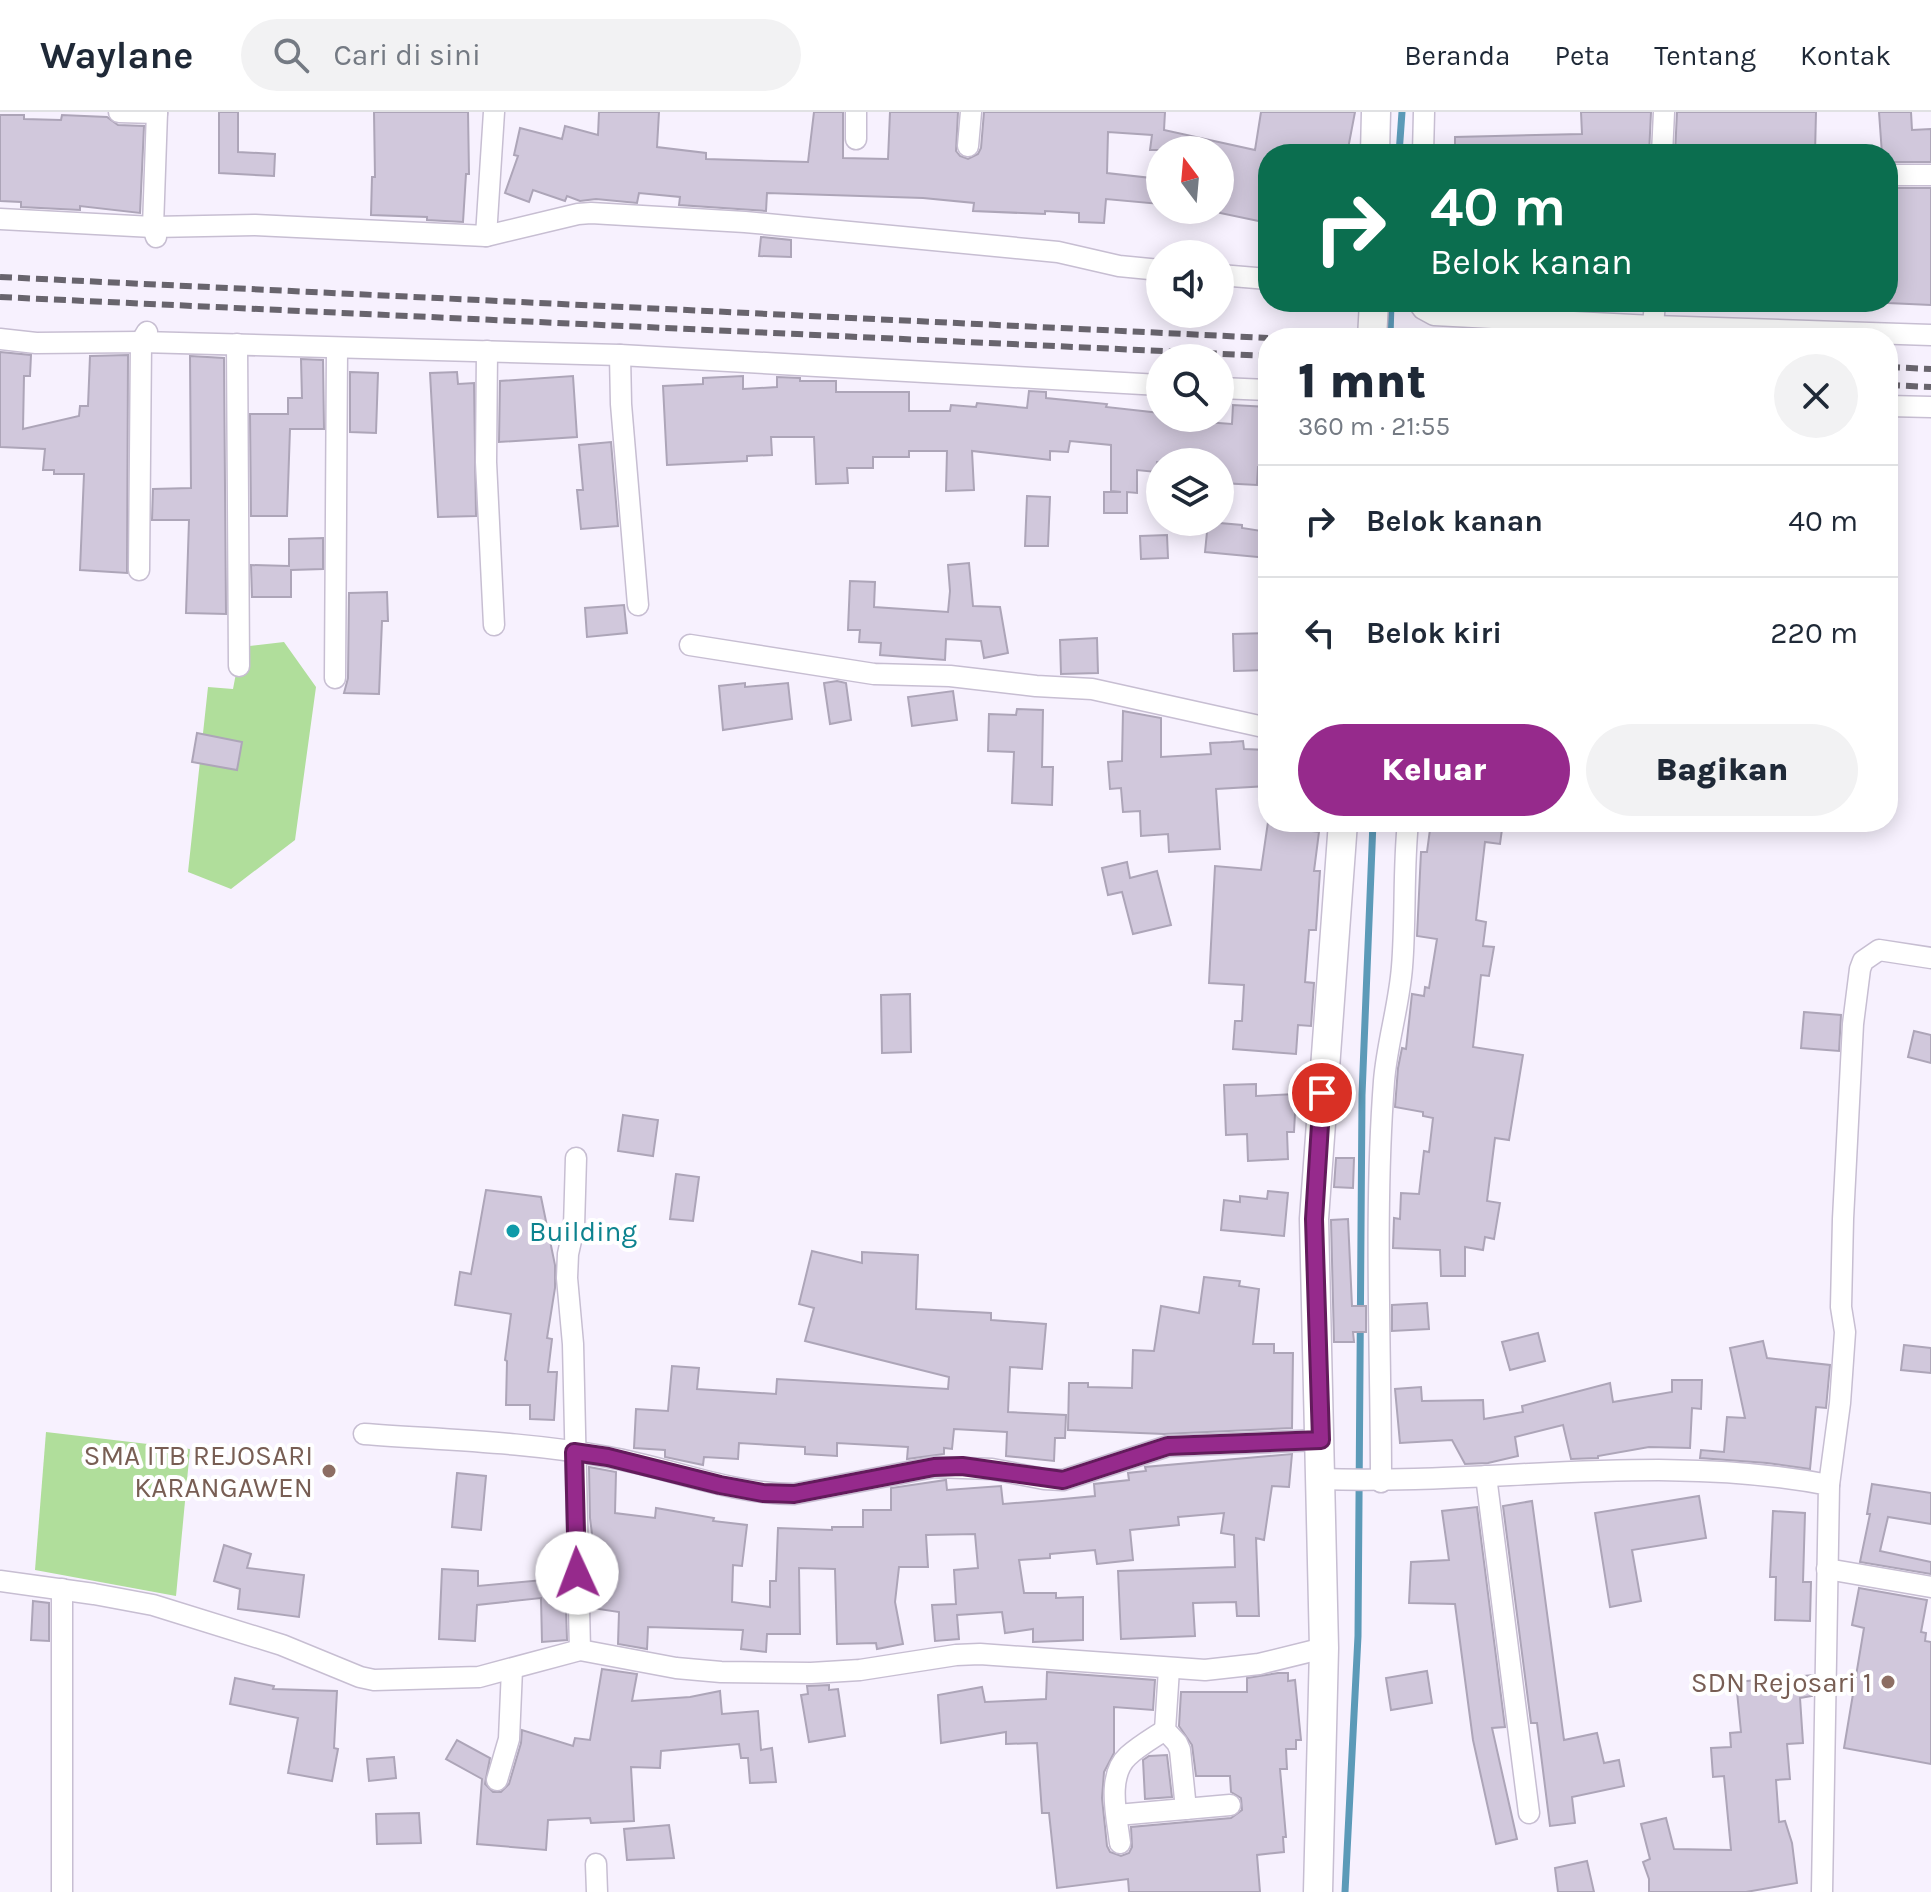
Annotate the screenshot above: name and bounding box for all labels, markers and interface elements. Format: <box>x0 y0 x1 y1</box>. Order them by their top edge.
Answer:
search box <box>241 19 801 91</box>
text: Waylane <box>40 33 193 78</box>
icon: search <box>269 33 313 77</box>
text: Cari di sini <box>333 37 481 73</box>
text: Beranda <box>1404 39 1510 72</box>
text: Peta <box>1554 39 1610 72</box>
text: Tentang <box>1654 39 1756 72</box>
text: Kontak <box>1800 39 1891 72</box>
north arrow <box>1146 136 1234 224</box>
map controls <box>1146 136 1234 536</box>
text: 40 m <box>1430 174 1566 239</box>
icon: right <box>1298 176 1402 280</box>
button: sound <box>1146 240 1234 328</box>
text: Belok kanan <box>1430 241 1633 283</box>
button: search <box>1146 344 1234 432</box>
text: 1 mnt <box>1298 353 1426 409</box>
button: close <box>1774 354 1858 438</box>
text: 360 m · 21:55 <box>1298 411 1450 442</box>
button: layers <box>1146 448 1234 536</box>
icon: right <box>1298 499 1342 543</box>
text: Belok kanan <box>1366 503 1543 539</box>
text: 40 m <box>1788 503 1858 539</box>
icon: left <box>1298 611 1342 655</box>
text: Belok kiri <box>1366 615 1502 651</box>
text: 220 m <box>1770 615 1858 651</box>
button: Keluar <box>1298 724 1570 816</box>
button: Bagikan <box>1586 724 1858 816</box>
pin <box>1288 1059 1356 1127</box>
icon: arrive <box>1300 1071 1344 1115</box>
place label: Building <box>529 1215 637 1248</box>
marker: Building <box>504 1222 522 1240</box>
place label: SMA ITB REJOSARI KARANGAWEN <box>83 1439 313 1504</box>
marker: SMA ITB REJOSARI KARANGAWEN <box>320 1462 338 1480</box>
position arrow <box>535 1531 619 1615</box>
place label: SDN Rejosari 1 <box>1691 1666 1872 1699</box>
marker: SDN Rejosari 1 <box>1879 1673 1897 1691</box>

